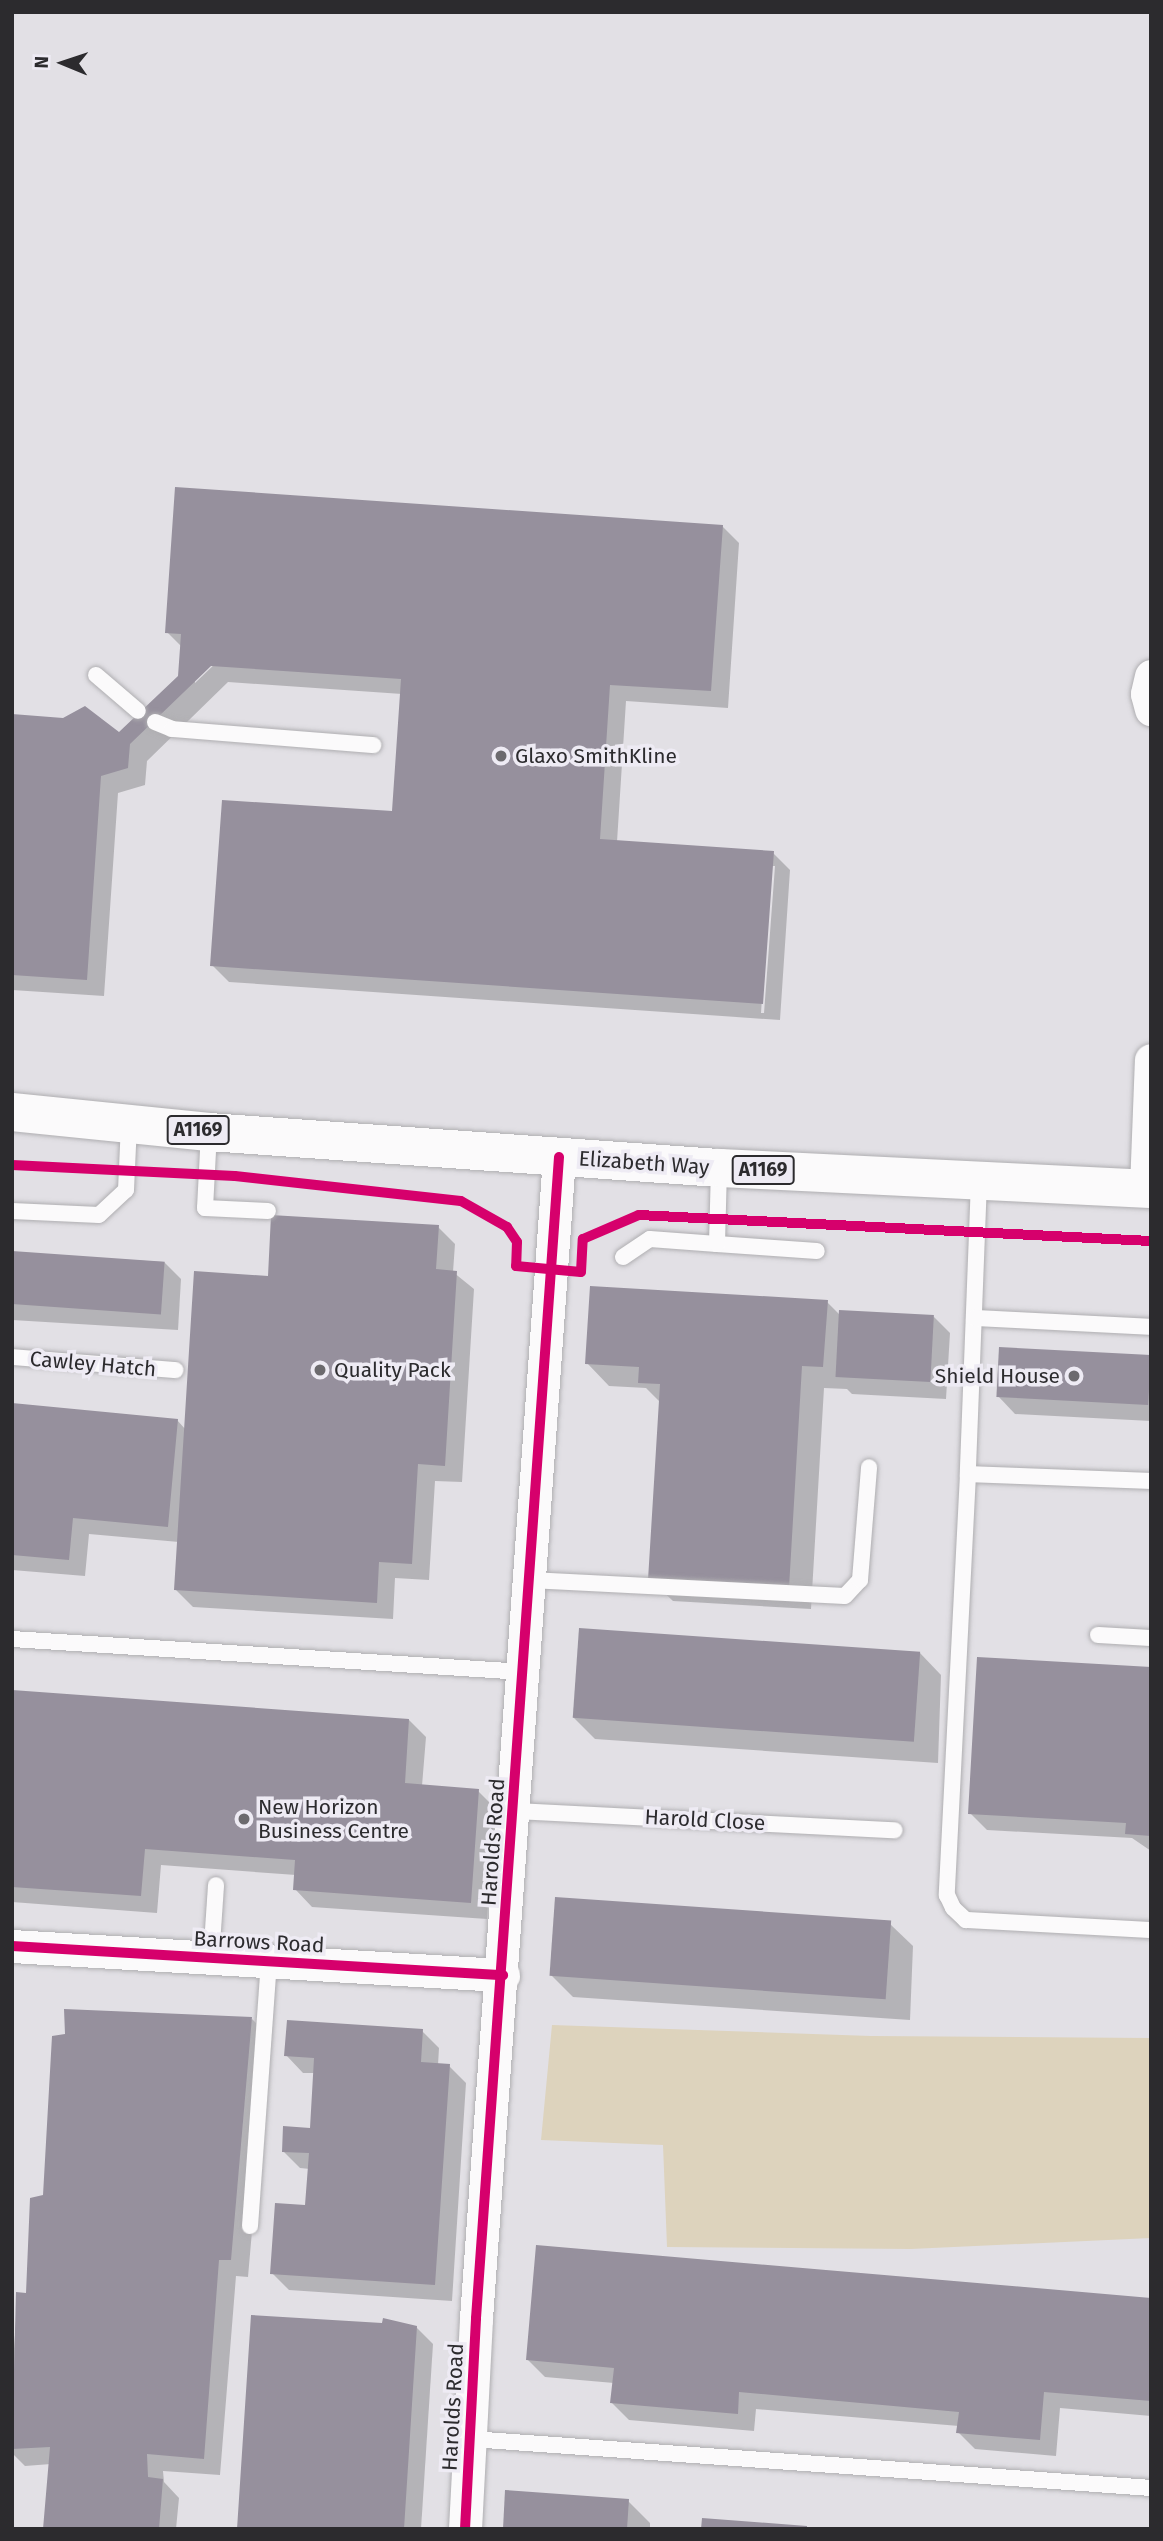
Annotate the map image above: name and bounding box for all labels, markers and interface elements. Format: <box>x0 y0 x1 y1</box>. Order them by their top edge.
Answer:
north arrow <box>28 28 98 98</box>
text: N <box>30 56 53 69</box>
place label: Glaxo SmithKline <box>515 743 677 769</box>
marker: Glaxo SmithKline <box>493 748 509 764</box>
road number: A1169 <box>166 1114 230 1146</box>
street label: Elizabeth Way <box>578 1146 710 1180</box>
road number: A1169 <box>732 1154 794 1186</box>
street label: Cawley Hatch <box>29 1346 157 1382</box>
place label: Quality Pack <box>334 1357 451 1383</box>
marker: Quality Pack <box>312 1362 328 1378</box>
place label: Shield House <box>935 1363 1060 1389</box>
marker: Shield House <box>1066 1368 1082 1384</box>
street label: Harolds Road <box>476 1777 510 1907</box>
place label: New Horizon Business Centre <box>258 1794 409 1844</box>
street label: Harold Close <box>644 1804 766 1836</box>
marker: New Horizon Business Centre <box>236 1811 252 1827</box>
street label: Barrows Road <box>193 1926 325 1958</box>
street label: Harolds Road <box>437 2343 469 2471</box>

